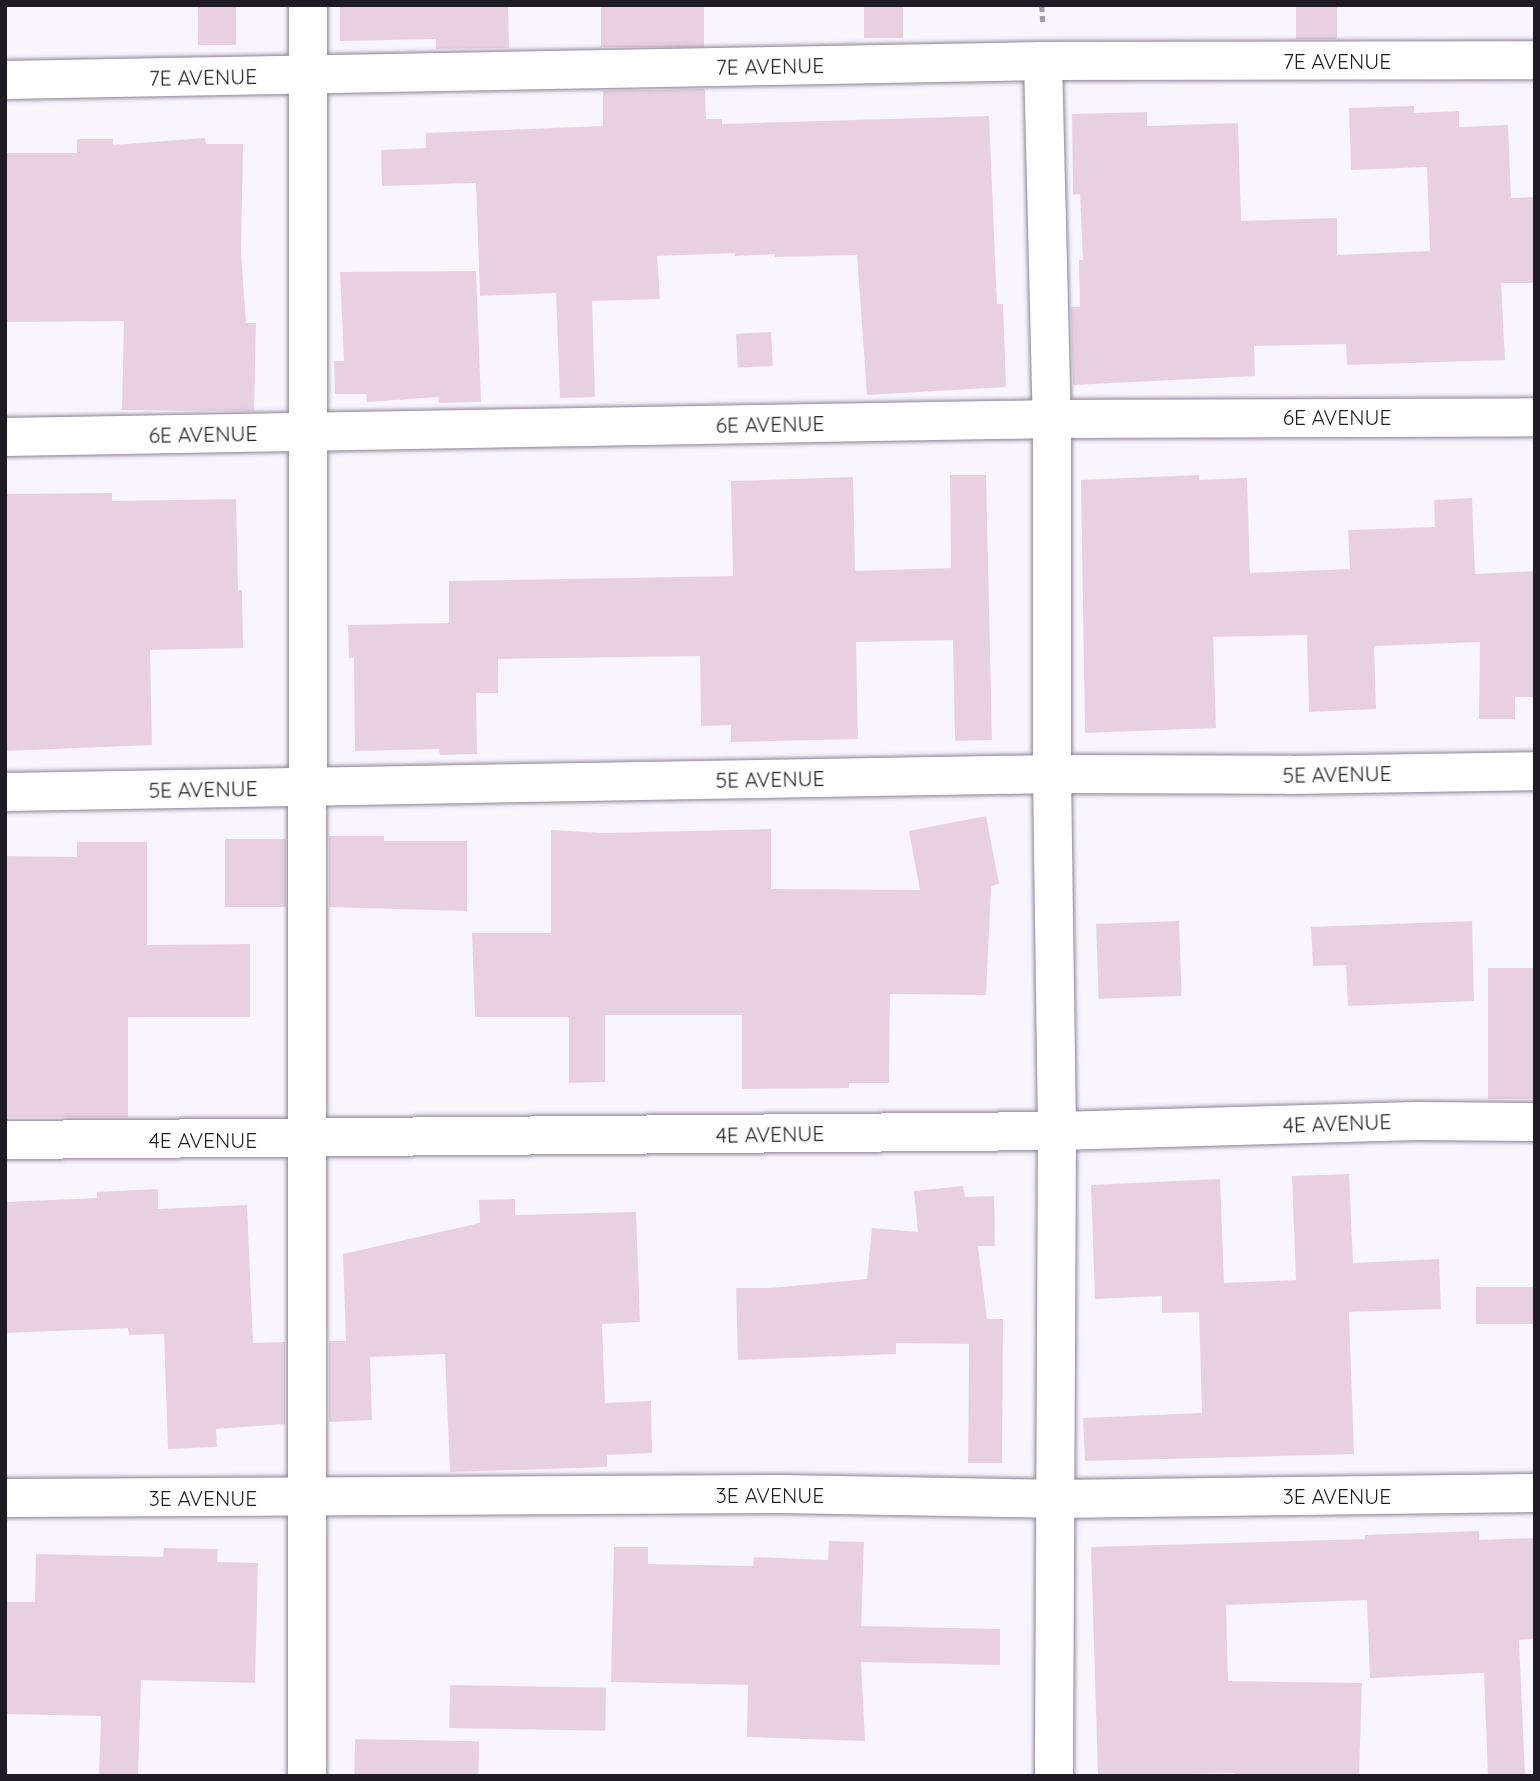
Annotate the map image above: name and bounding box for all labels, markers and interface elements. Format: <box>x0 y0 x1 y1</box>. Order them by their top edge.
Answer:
street label: 7E AVENUE <box>1283 48 1391 74</box>
street label: 7E AVENUE <box>716 52 824 80</box>
street label: 7E AVENUE <box>149 63 257 91</box>
street label: 6E AVENUE <box>1283 404 1391 430</box>
street label: 6E AVENUE <box>715 410 825 438</box>
street label: 6E AVENUE <box>148 420 258 448</box>
street label: 5E AVENUE <box>1282 760 1392 788</box>
street label: 5E AVENUE <box>715 765 825 793</box>
street label: 5E AVENUE <box>148 775 258 803</box>
street label: 4E AVENUE <box>1282 1109 1392 1137</box>
street label: 4E AVENUE <box>716 1120 824 1148</box>
street label: 4E AVENUE <box>149 1127 257 1153</box>
street label: 3E AVENUE <box>716 1482 824 1508</box>
street label: 3E AVENUE <box>1283 1483 1391 1509</box>
street label: 3E AVENUE <box>149 1485 257 1511</box>

